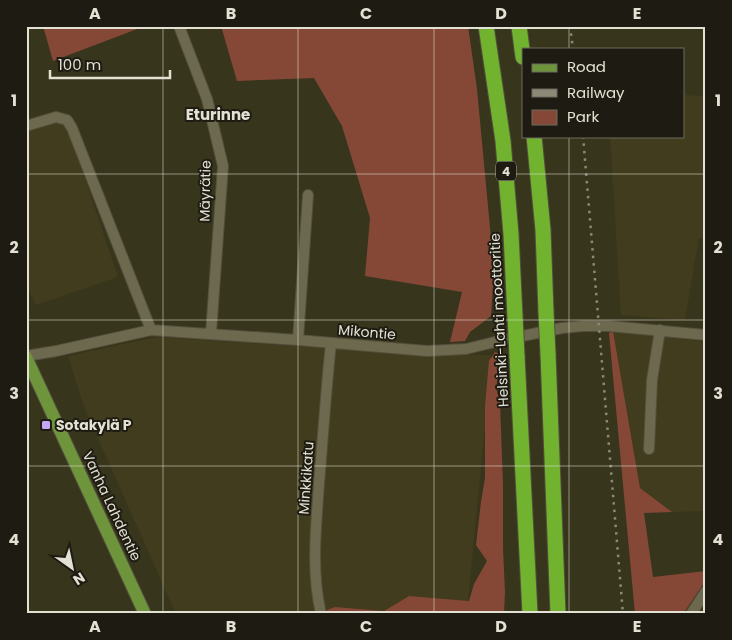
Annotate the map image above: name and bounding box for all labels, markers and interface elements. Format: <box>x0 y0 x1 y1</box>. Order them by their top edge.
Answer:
text: A <box>89 2 101 25</box>
text: B <box>226 2 236 25</box>
text: C <box>360 2 372 25</box>
text: D <box>495 2 507 25</box>
text: E <box>633 2 641 25</box>
scale bar <box>50 48 170 80</box>
legend <box>522 48 684 138</box>
text: 100 m <box>58 54 101 75</box>
text: Road <box>567 56 606 77</box>
text: Railway <box>567 82 625 103</box>
text: 1 <box>11 89 17 112</box>
text: 1 <box>715 89 721 112</box>
district label: Eturinne <box>186 104 250 125</box>
text: Park <box>567 106 599 127</box>
street label: Mäyrätie <box>194 160 216 222</box>
road number: 4 <box>496 162 516 180</box>
street label: Helsinki-Lahti moottoritie <box>484 232 514 407</box>
text: 2 <box>9 236 19 259</box>
text: 2 <box>713 236 723 259</box>
street label: Mikontie <box>337 320 397 345</box>
text: 3 <box>9 382 19 405</box>
text: 3 <box>713 382 723 405</box>
place label: Sotakylä P <box>56 415 132 435</box>
marker: Sotakylä P <box>40 419 52 431</box>
street label: Minkkikatu <box>293 441 319 515</box>
street label: Vanha Lahdentie <box>78 448 146 564</box>
text: 4 <box>9 528 20 551</box>
text: 4 <box>713 528 724 551</box>
north arrow <box>48 542 98 592</box>
text: N <box>69 568 89 590</box>
text: A <box>89 615 101 638</box>
text: B <box>226 615 236 638</box>
text: C <box>360 615 372 638</box>
text: D <box>495 615 507 638</box>
text: E <box>633 615 641 638</box>

